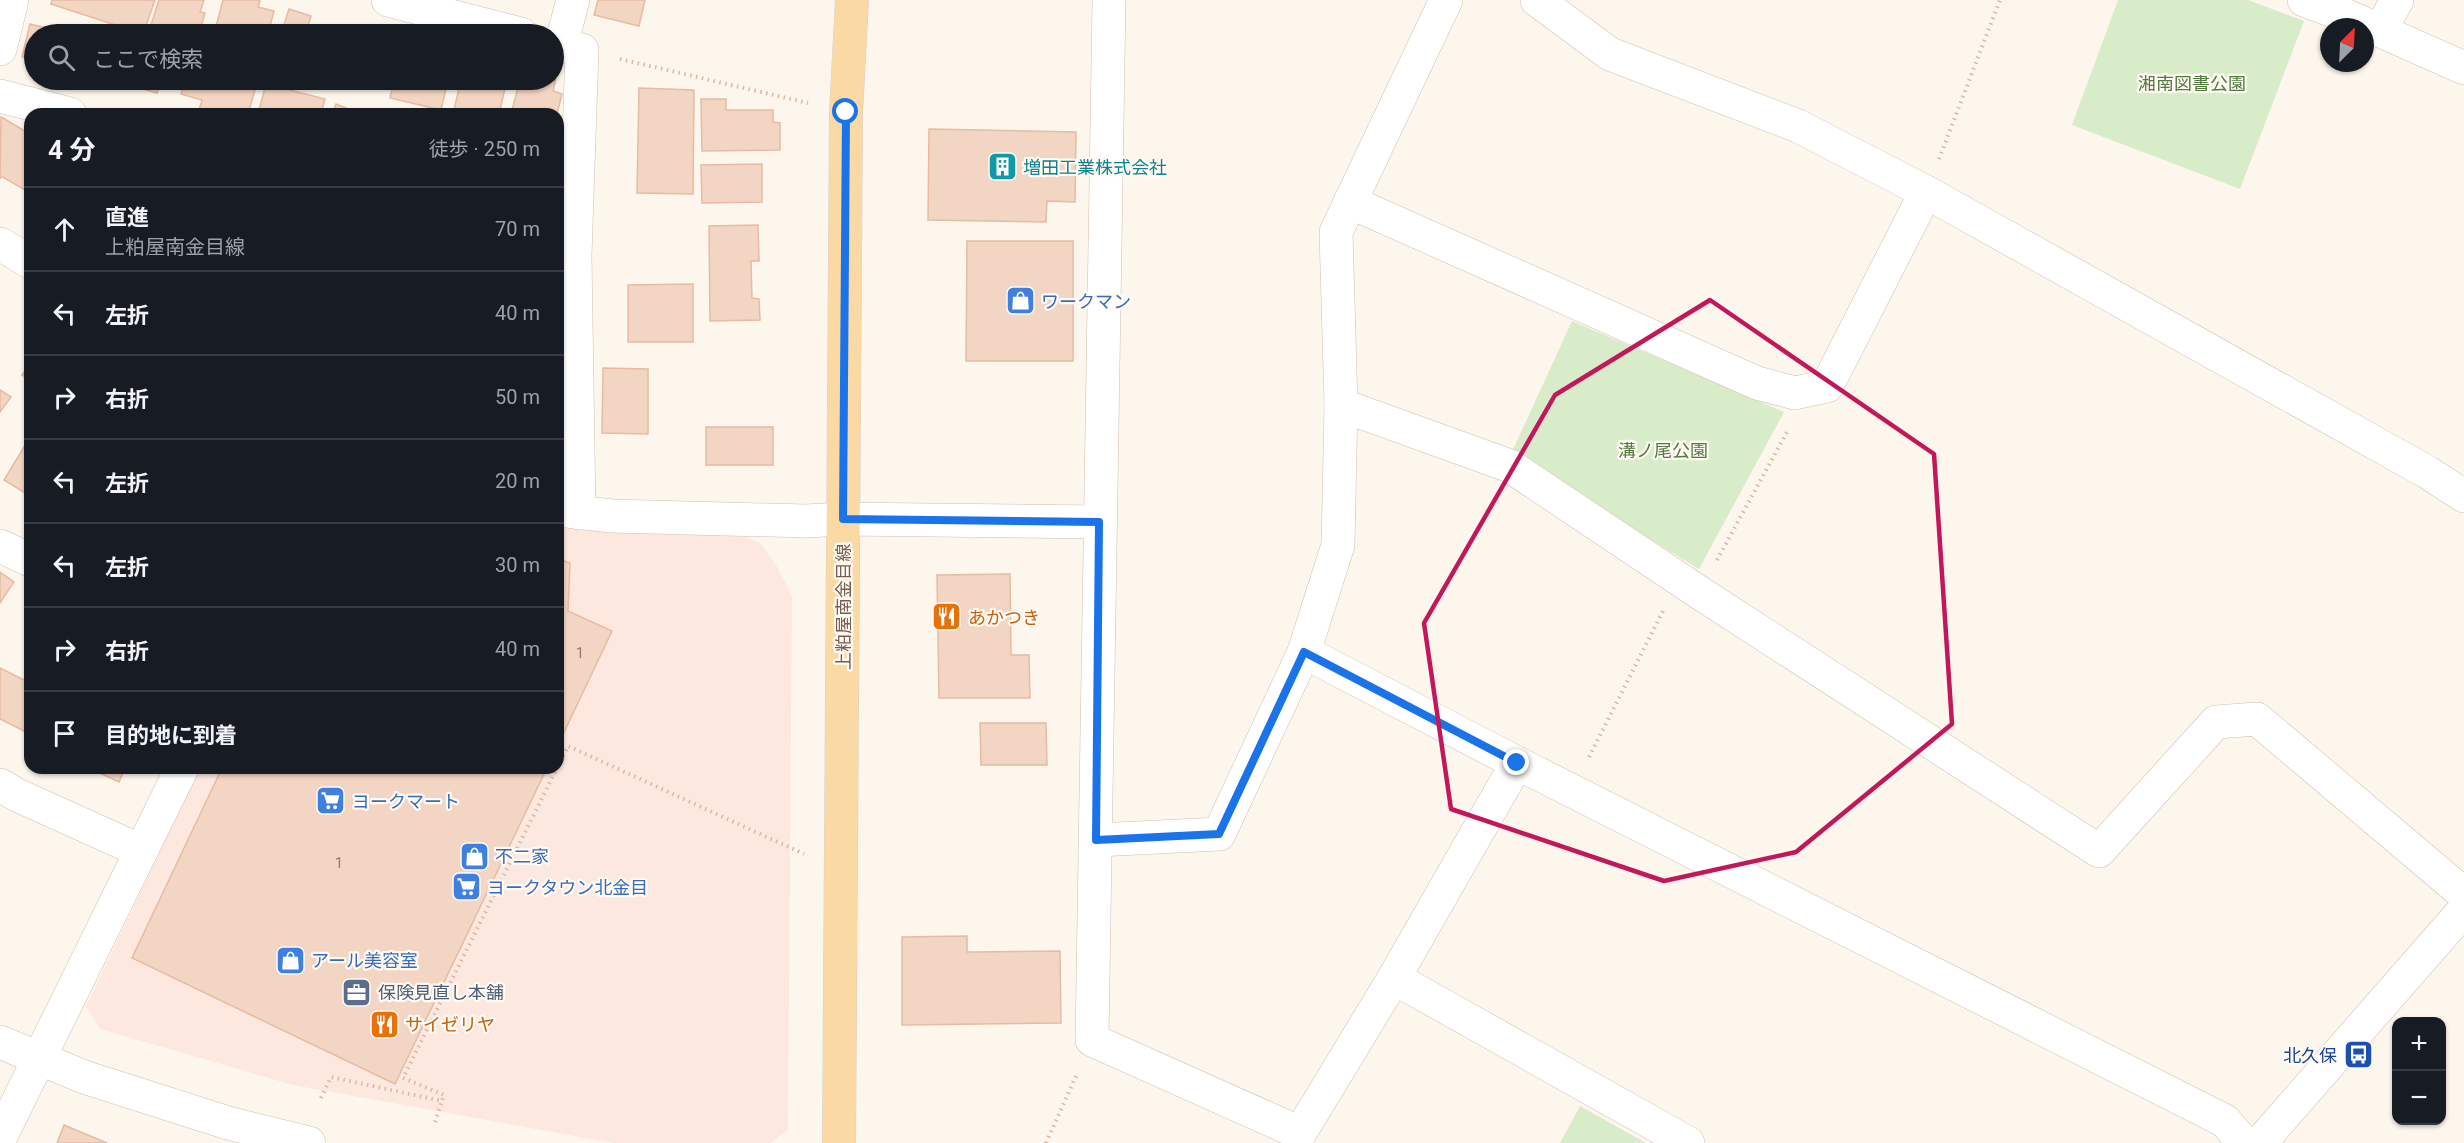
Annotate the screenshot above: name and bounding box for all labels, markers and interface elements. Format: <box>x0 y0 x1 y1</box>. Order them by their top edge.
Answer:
north arrow <box>2320 18 2374 72</box>
search box <box>24 24 564 90</box>
icon: search <box>45 41 78 74</box>
text: ここで検索 <box>93 47 203 72</box>
park label: 湘南図書公園 <box>2138 73 2246 94</box>
route start <box>832 98 858 124</box>
text: 4 分 <box>48 135 95 165</box>
text: 徒歩 · 250 m <box>429 137 540 161</box>
building icon: 増田工業株式会社 <box>986 151 1018 183</box>
place label: 増田工業株式会社 <box>1023 157 1167 178</box>
text: 直進 <box>105 205 149 230</box>
icon: ahead <box>48 213 81 246</box>
text: 70 m <box>495 217 540 241</box>
text: 上粕屋南金目線 <box>105 235 245 259</box>
shop icon: ワークマン <box>1004 285 1036 317</box>
place label: ワークマン <box>1041 291 1131 312</box>
icon: left <box>48 297 81 330</box>
text: 40 m <box>495 301 540 325</box>
text: 左折 <box>105 303 149 328</box>
icon: right <box>48 381 81 414</box>
text: 50 m <box>495 385 540 409</box>
text: 右折 <box>105 387 149 412</box>
park label: 溝ノ尾公園 <box>1618 440 1708 461</box>
icon: left <box>48 465 81 498</box>
text: 20 m <box>495 469 540 493</box>
text: 左折 <box>105 471 149 496</box>
street label: 上粕屋南金目線 <box>833 544 854 670</box>
icon: left <box>48 549 81 582</box>
text: 30 m <box>495 553 540 577</box>
text: 左折 <box>105 555 149 580</box>
restaurant icon: あかつき <box>931 601 963 633</box>
place label: あかつき <box>968 607 1040 628</box>
icon: right <box>48 633 81 666</box>
text: 40 m <box>495 637 540 661</box>
text: 右折 <box>105 639 149 664</box>
house number: 1 <box>576 644 584 662</box>
icon: arrive <box>48 717 81 750</box>
text: 目的地に到着 <box>105 723 237 748</box>
route end <box>1503 749 1529 775</box>
supermarket icon: ヨークマート <box>315 785 347 817</box>
place label: ヨークマート <box>352 791 460 812</box>
shop icon: 不二家 <box>458 840 490 872</box>
place label: 不二家 <box>495 846 549 867</box>
house number: 1 <box>335 854 343 872</box>
supermarket icon: ヨークタウン北金目 <box>450 871 482 903</box>
place label: ヨークタウン北金目 <box>487 877 648 898</box>
shop icon: アール美容室 <box>274 944 306 976</box>
place label: アール美容室 <box>311 950 418 971</box>
office icon: 保険見直し本舗 <box>341 976 373 1008</box>
place label: 保険見直し本舗 <box>378 982 504 1003</box>
restaurant icon: サイゼリヤ <box>368 1008 400 1040</box>
place label: サイゼリヤ <box>405 1014 495 1035</box>
map controls <box>2392 1017 2446 1125</box>
button: + <box>2392 1017 2446 1071</box>
bus stop icon: 北久保 <box>2342 1039 2374 1071</box>
place label: 北久保 <box>2283 1045 2337 1066</box>
button: − <box>2392 1071 2446 1125</box>

